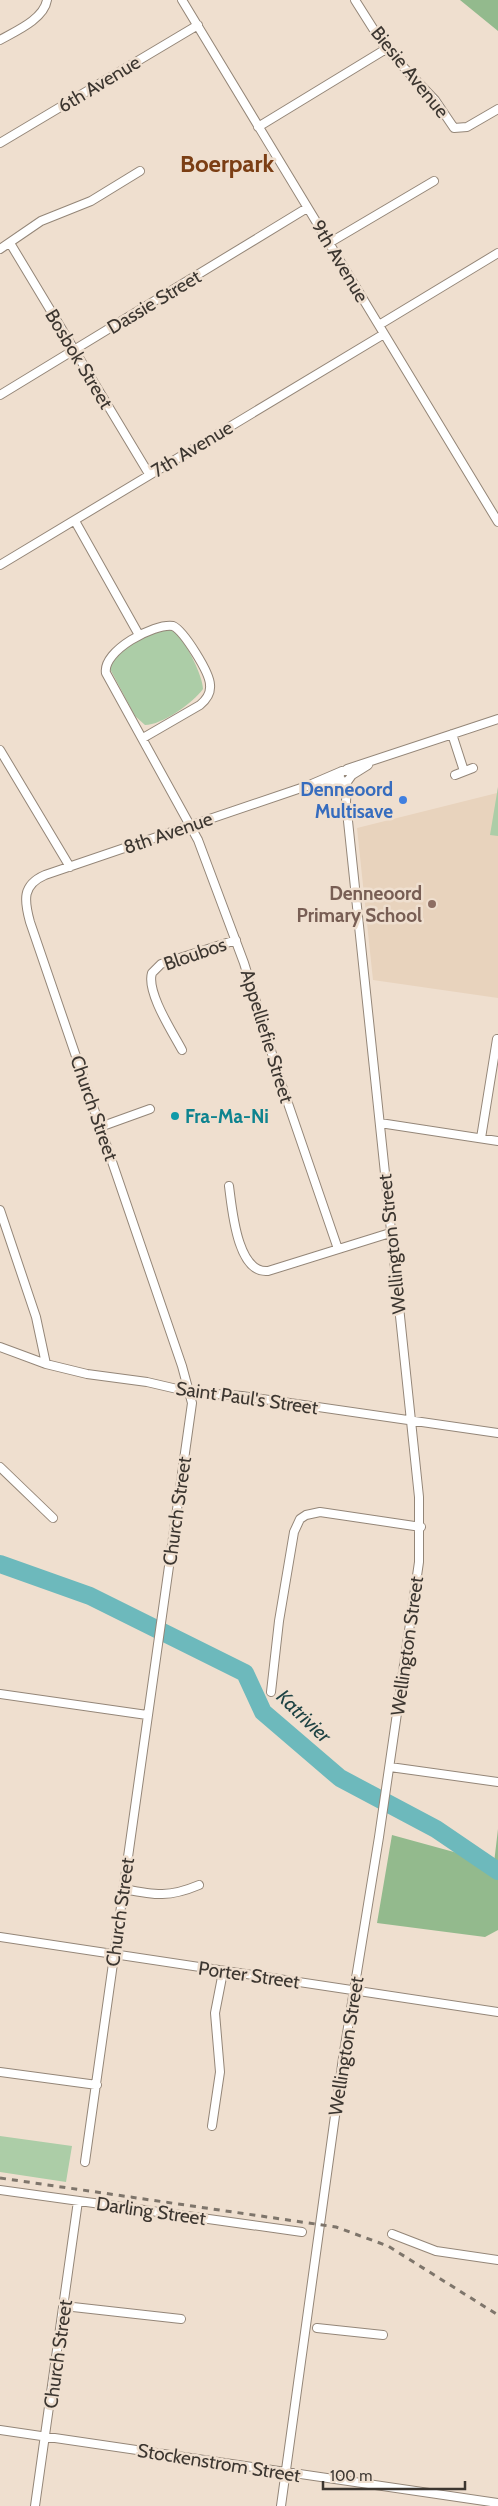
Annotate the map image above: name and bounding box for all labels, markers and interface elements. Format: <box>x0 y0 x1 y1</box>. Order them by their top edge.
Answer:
street label: Biesie Avenue <box>366 22 454 123</box>
street label: 6th Avenue <box>54 50 145 118</box>
district label: Boerpark <box>180 149 274 178</box>
street label: 9th Avenue <box>306 216 374 307</box>
street label: Dassie Street <box>103 265 206 339</box>
street label: Bosbok Street <box>40 305 118 414</box>
street label: 7th Avenue <box>147 416 237 482</box>
place label: Denneoord Multisave <box>300 778 393 823</box>
marker: Denneoord Multisave <box>397 794 409 806</box>
street label: 8th Avenue <box>120 807 216 859</box>
place label: Denneoord Primary School <box>296 882 422 927</box>
marker: Denneoord Primary School <box>426 898 438 910</box>
street label: Bloubos <box>161 933 230 975</box>
street label: Appelliefie Street <box>236 966 298 1106</box>
street label: Church Street <box>65 1052 123 1164</box>
place label: Fra-Ma-Ni <box>185 1105 269 1128</box>
marker: Fra-Ma-Ni <box>169 1110 181 1122</box>
street label: Wellington Street <box>373 1172 411 1315</box>
street label: Saint Paul's Street <box>174 1377 320 1419</box>
street label: Church Street <box>158 1454 196 1567</box>
street label: Wellington Street <box>386 1574 428 1717</box>
water label: Katrivier <box>272 1684 337 1748</box>
street label: Church Street <box>101 1855 139 1968</box>
street label: Porter Street <box>197 1956 302 1994</box>
street label: Wellington Street <box>324 1974 368 2117</box>
street label: Darling Street <box>95 2192 208 2230</box>
street label: Church Street <box>39 2297 77 2410</box>
street label: Stockenstrom Street <box>136 2439 303 2487</box>
scale bar <box>323 2458 466 2490</box>
text: 100 m <box>330 2467 372 2485</box>

